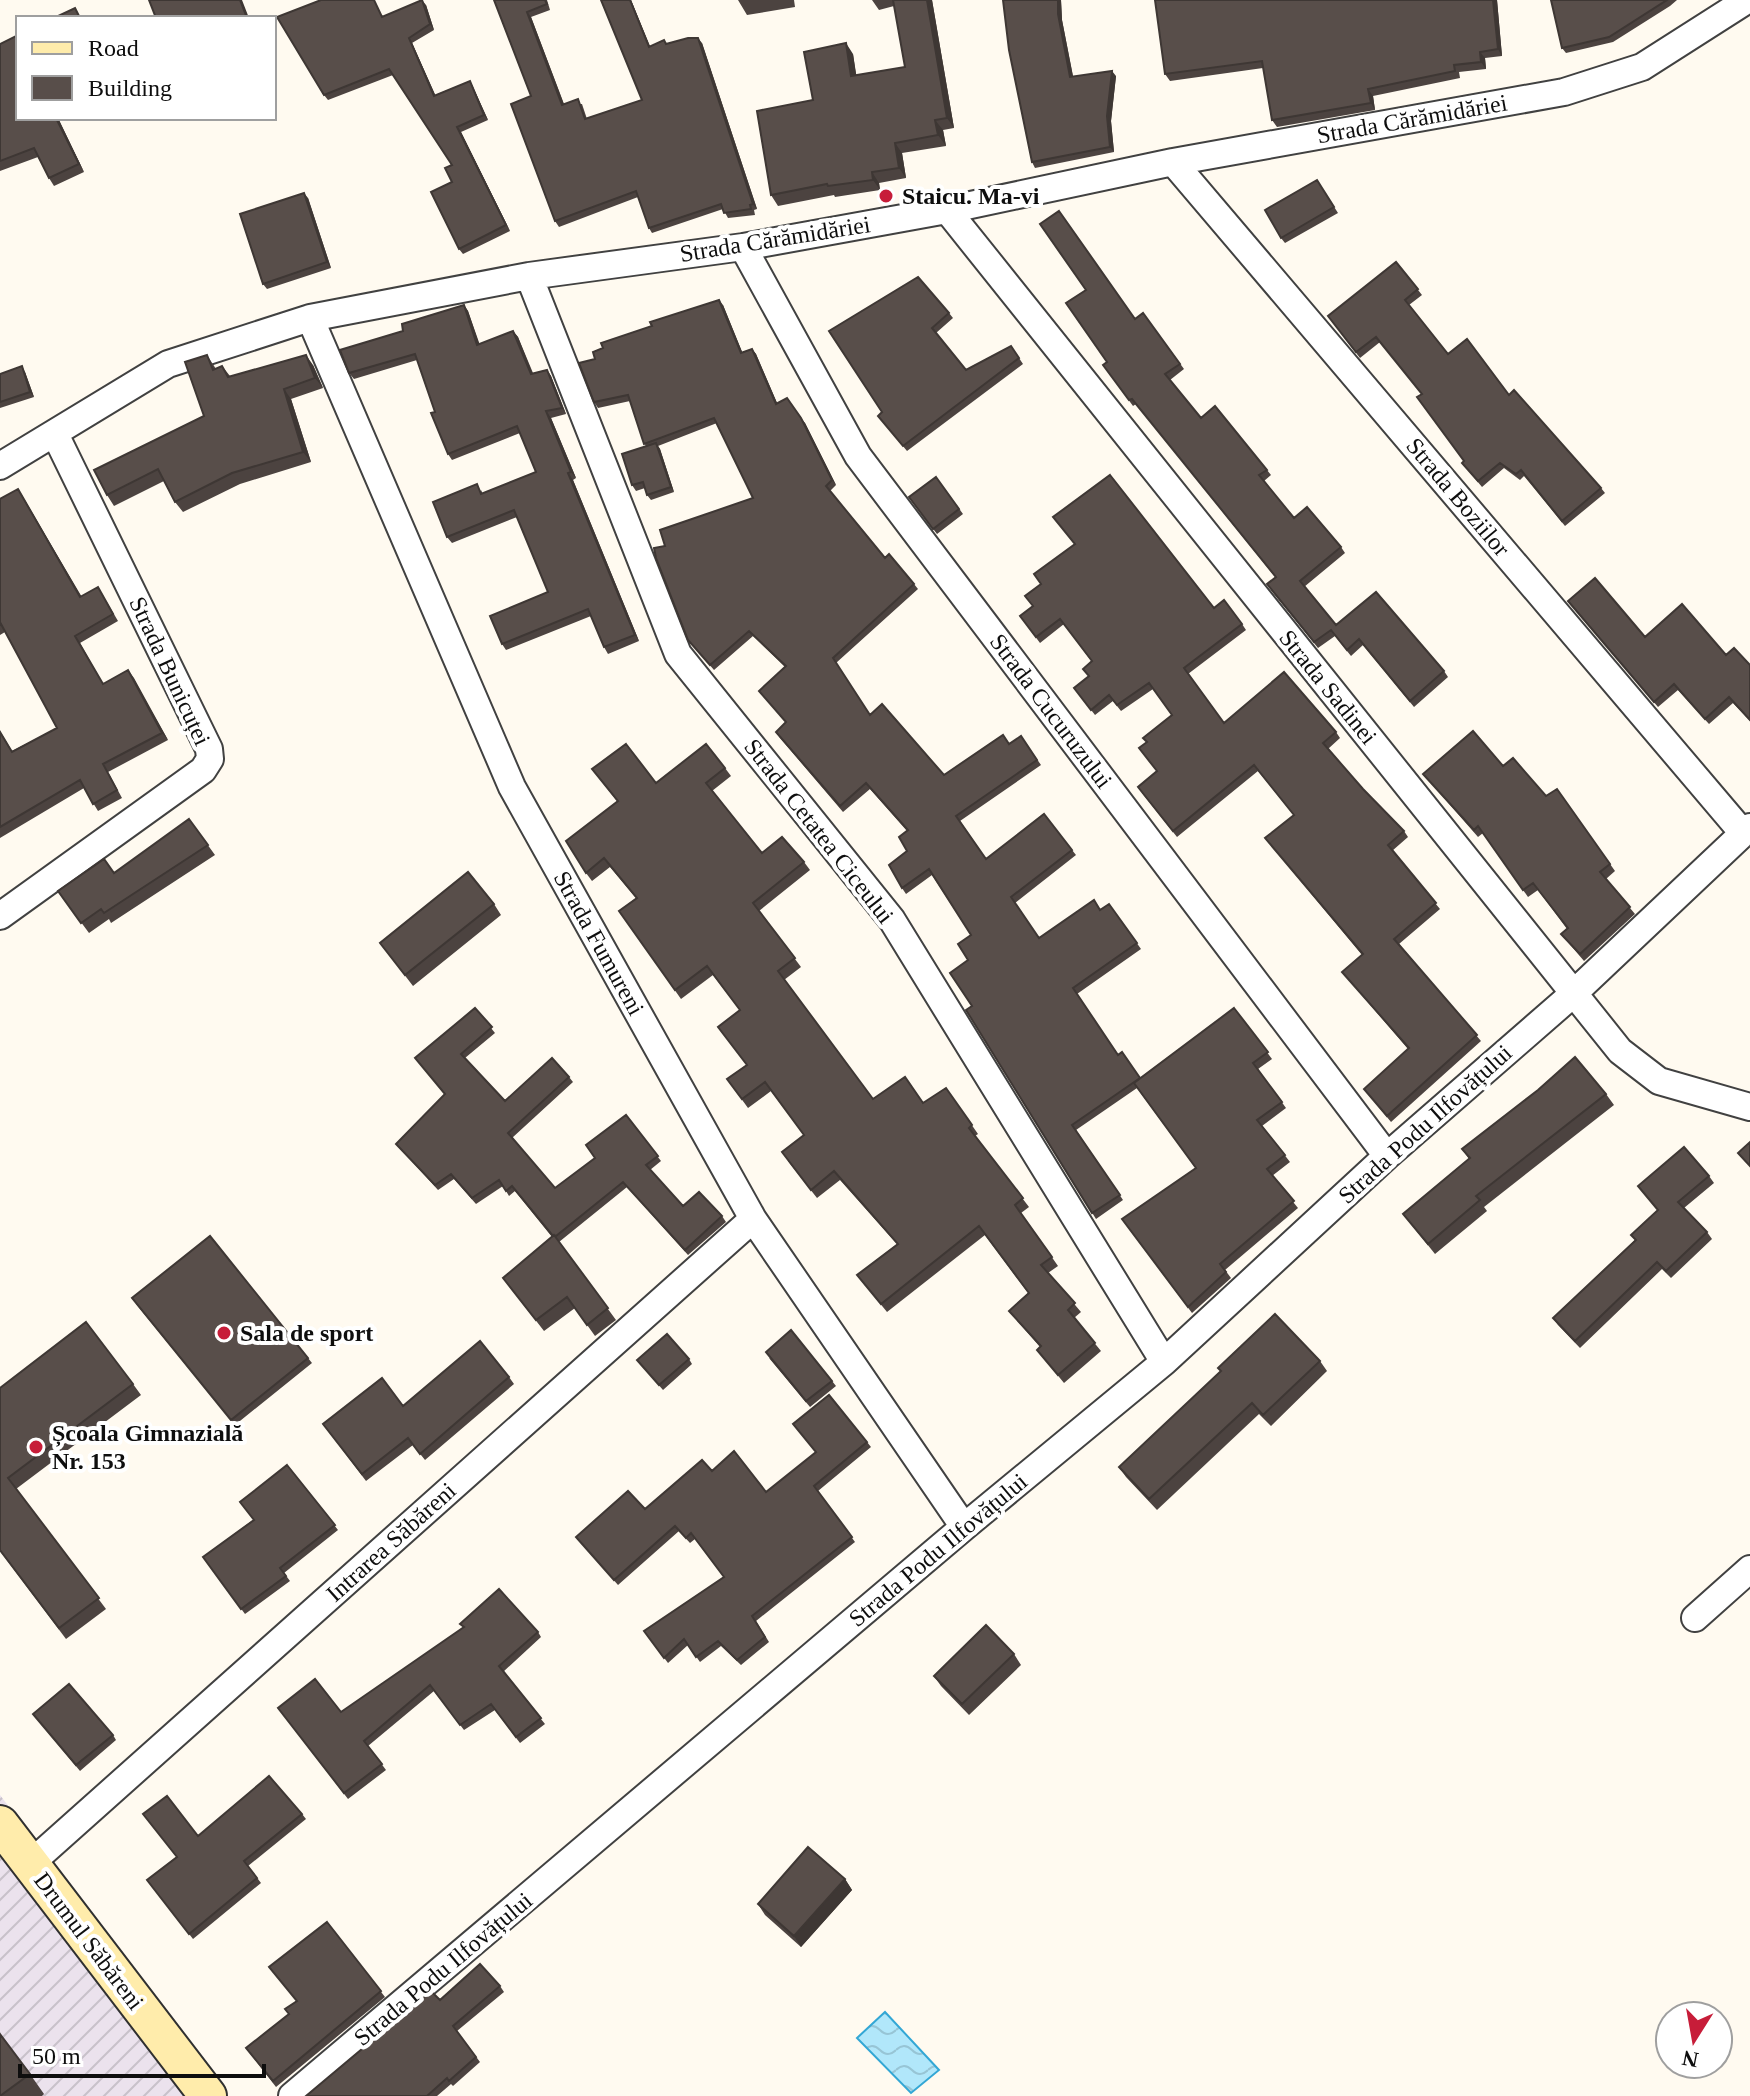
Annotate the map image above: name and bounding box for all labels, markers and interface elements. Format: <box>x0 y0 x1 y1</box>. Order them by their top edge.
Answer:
legend <box>16 16 276 120</box>
text: Road <box>88 35 139 61</box>
text: Building <box>88 75 172 101</box>
street label: Strada Cărămidăriei <box>1315 89 1509 149</box>
place label: Staicu. Ma-vi <box>902 183 1040 209</box>
marker: Staicu. Ma-vi <box>877 187 895 205</box>
street label: Strada Cărămidăriei <box>678 211 872 267</box>
street label: Strada Boziilor <box>1401 433 1515 561</box>
street label: Strada Bunicuței <box>124 593 216 750</box>
street label: Strada Sadinei <box>1274 625 1382 750</box>
street label: Strada Cucuruzului <box>985 629 1118 793</box>
street label: Strada Cetatea Ciceului <box>739 734 899 929</box>
street label: Strada Fumureni <box>549 866 649 1020</box>
street label: Strada Podu Ilfovățului <box>1333 1039 1517 1209</box>
place label: Sala de sport <box>240 1320 373 1346</box>
marker: Sala de sport <box>215 1324 233 1342</box>
place label: Școala Gimnazială Nr. 153 <box>52 1420 243 1474</box>
marker: Școala Gimnazială Nr. 153 <box>27 1438 45 1456</box>
street label: Strada Podu Ilfovățului <box>844 1468 1032 1632</box>
street label: Intrarea Săbăreni <box>321 1477 461 1607</box>
street label: Drumul Săbăreni <box>29 1867 149 2015</box>
street label: Strada Podu Ilfovățului <box>349 1887 537 2051</box>
north arrow <box>1654 2000 1734 2080</box>
scale bar <box>20 2028 264 2078</box>
text: 50 m <box>32 2043 81 2069</box>
text: N <box>1680 2045 1700 2073</box>

